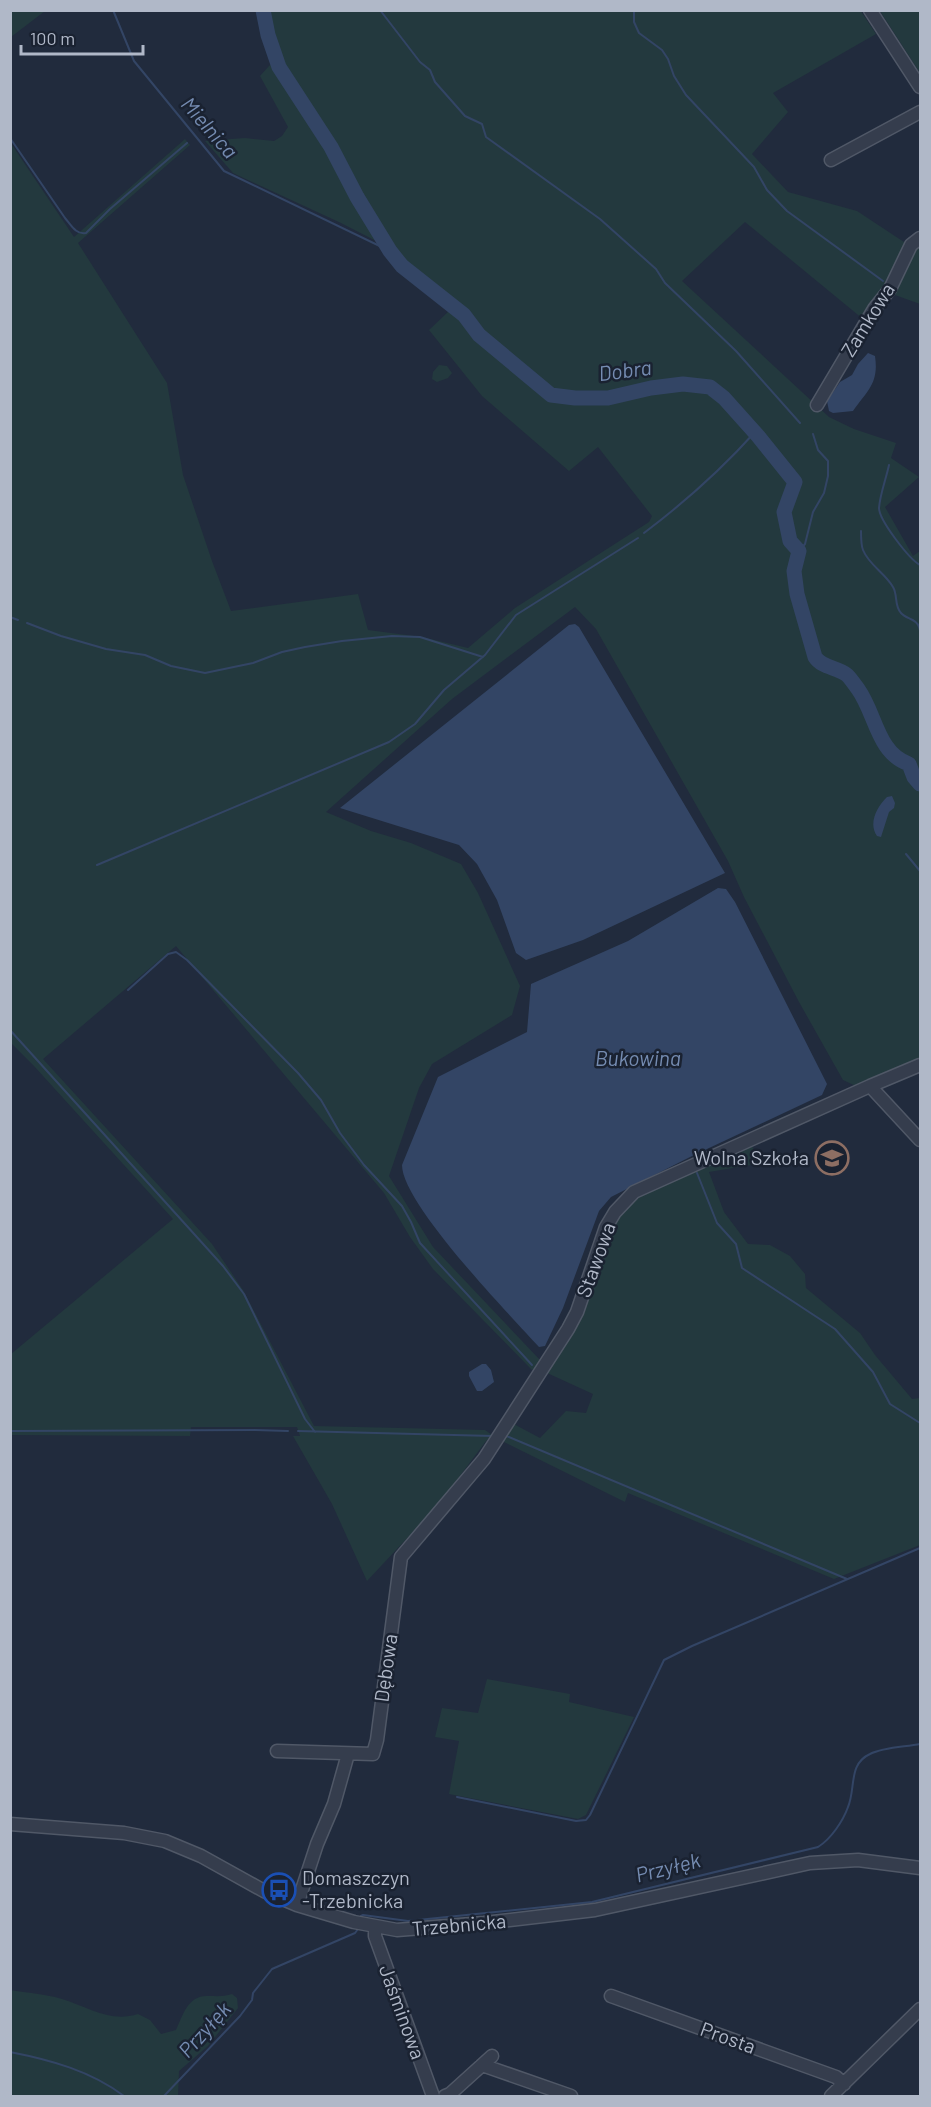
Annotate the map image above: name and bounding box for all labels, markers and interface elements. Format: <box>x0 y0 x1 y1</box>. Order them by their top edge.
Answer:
scale bar <box>21 18 142 56</box>
text: 100 m <box>30 27 75 49</box>
water label: Mielnica <box>177 91 244 163</box>
street label: Zamkowa <box>835 278 899 361</box>
water label: Dobra <box>597 354 653 385</box>
water label: Bukowina <box>595 1045 681 1070</box>
school or university icon: Wolna Szkoła <box>814 1140 850 1176</box>
place label: Wolna Szkoła <box>694 1145 809 1169</box>
street label: Stawowa <box>570 1219 620 1300</box>
street label: Dębowa <box>368 1632 402 1704</box>
water label: Przyłęk <box>633 1846 703 1887</box>
place label: Domaszczyn -Trzebnicka <box>302 1865 410 1912</box>
bus stop icon: Domaszczyn -Trzebnicka <box>261 1872 297 1908</box>
street label: Trzebnicka <box>411 1908 507 1940</box>
street label: Jaśminowa <box>375 1961 431 2062</box>
water label: Przyłęk <box>173 1996 236 2062</box>
street label: Prosta <box>697 2016 759 2058</box>

